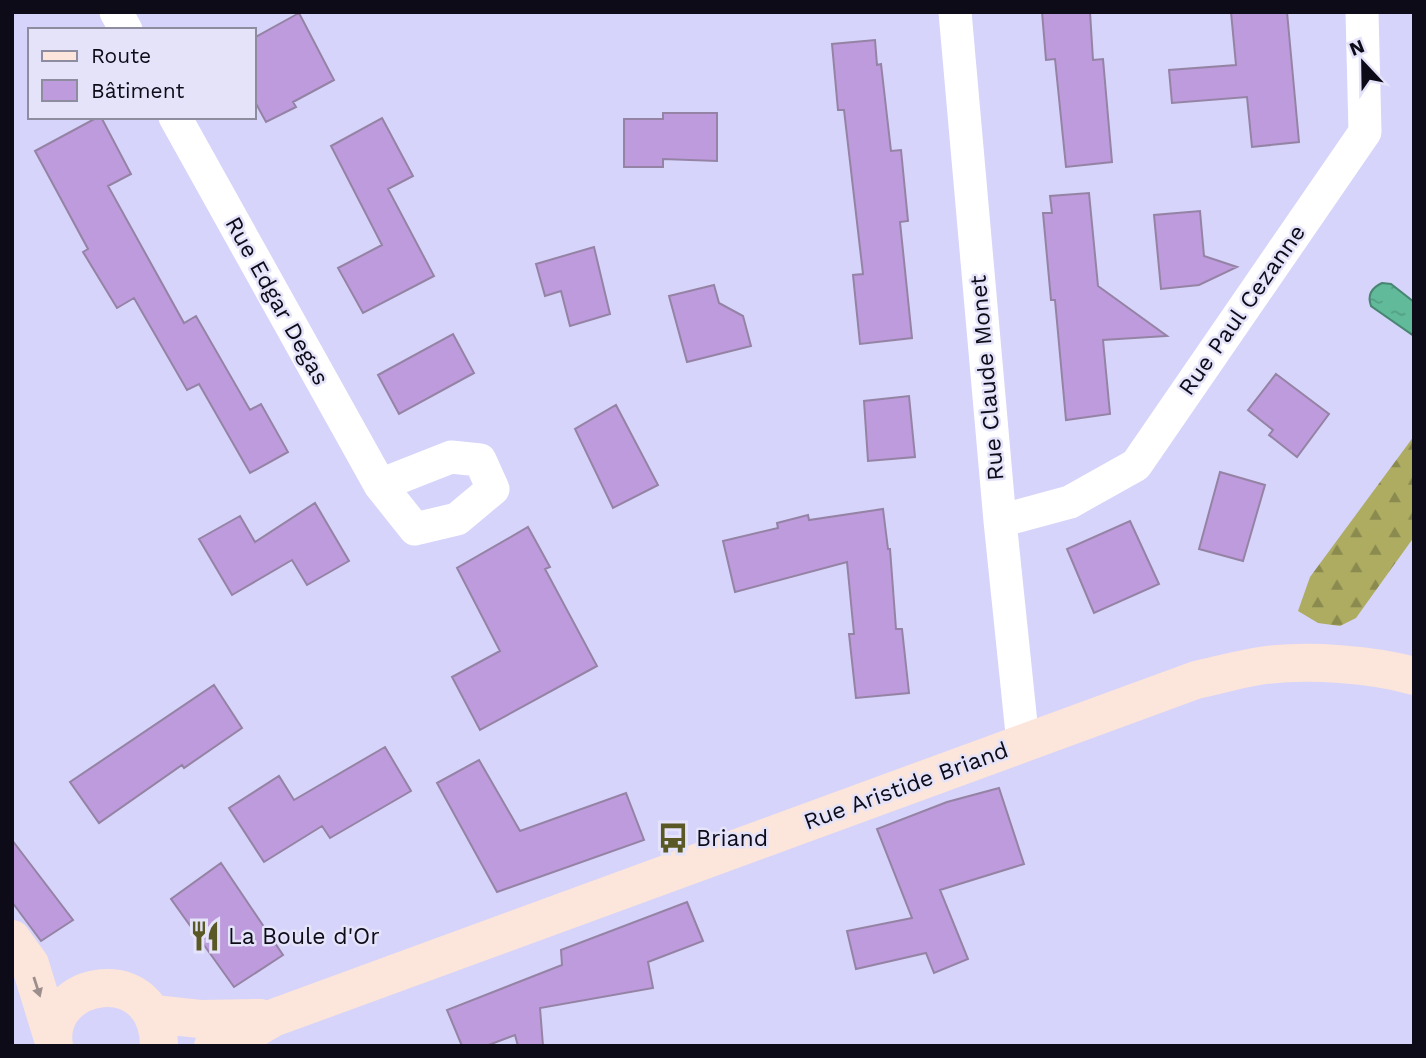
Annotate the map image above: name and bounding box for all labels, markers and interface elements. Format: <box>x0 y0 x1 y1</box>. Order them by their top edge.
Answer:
legend <box>28 28 256 119</box>
north arrow <box>1328 28 1398 98</box>
text: N <box>1346 34 1368 61</box>
text: Route <box>91 43 151 68</box>
text: Bâtiment <box>91 78 185 103</box>
street label: Rue Edgar Degas <box>220 212 334 390</box>
street label: Rue Paul Cezanne <box>1173 220 1311 400</box>
street label: Rue Claude Monet <box>965 274 1009 482</box>
street label: Rue Aristide Briand <box>800 736 1012 836</box>
bus stop icon: Briand <box>656 821 690 855</box>
place label: Briand <box>696 825 768 852</box>
restaurant icon: La Boule d'Or <box>188 919 222 953</box>
place label: La Boule d'Or <box>228 923 380 950</box>
one-way arrow <box>32 976 42 997</box>

